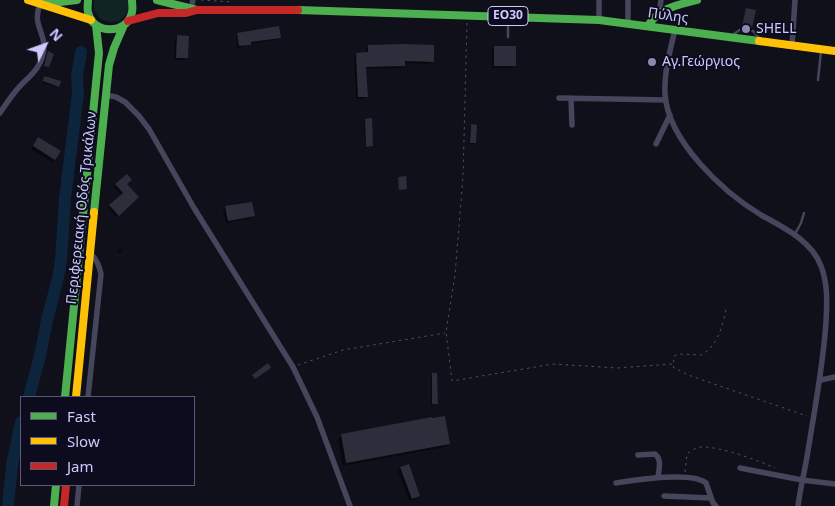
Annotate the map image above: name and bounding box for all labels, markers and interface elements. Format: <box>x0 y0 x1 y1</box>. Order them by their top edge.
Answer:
street label: Πύλης <box>647 5 689 27</box>
road number: ΕΟ30 <box>488 7 528 26</box>
north arrow <box>20 20 70 70</box>
place label: SHELL <box>756 21 797 37</box>
marker: SHELL <box>740 23 752 35</box>
text: N <box>46 24 67 45</box>
place label: Αγ.Γεώργιος <box>662 54 740 70</box>
marker: Αγ.Γεώργιος <box>646 56 658 68</box>
street label: Περιφερειακή Οδός Τρικάλων <box>64 111 100 305</box>
legend <box>20 396 195 486</box>
text: Fast <box>67 406 96 426</box>
text: Slow <box>67 431 100 451</box>
text: Jam <box>67 456 94 476</box>

